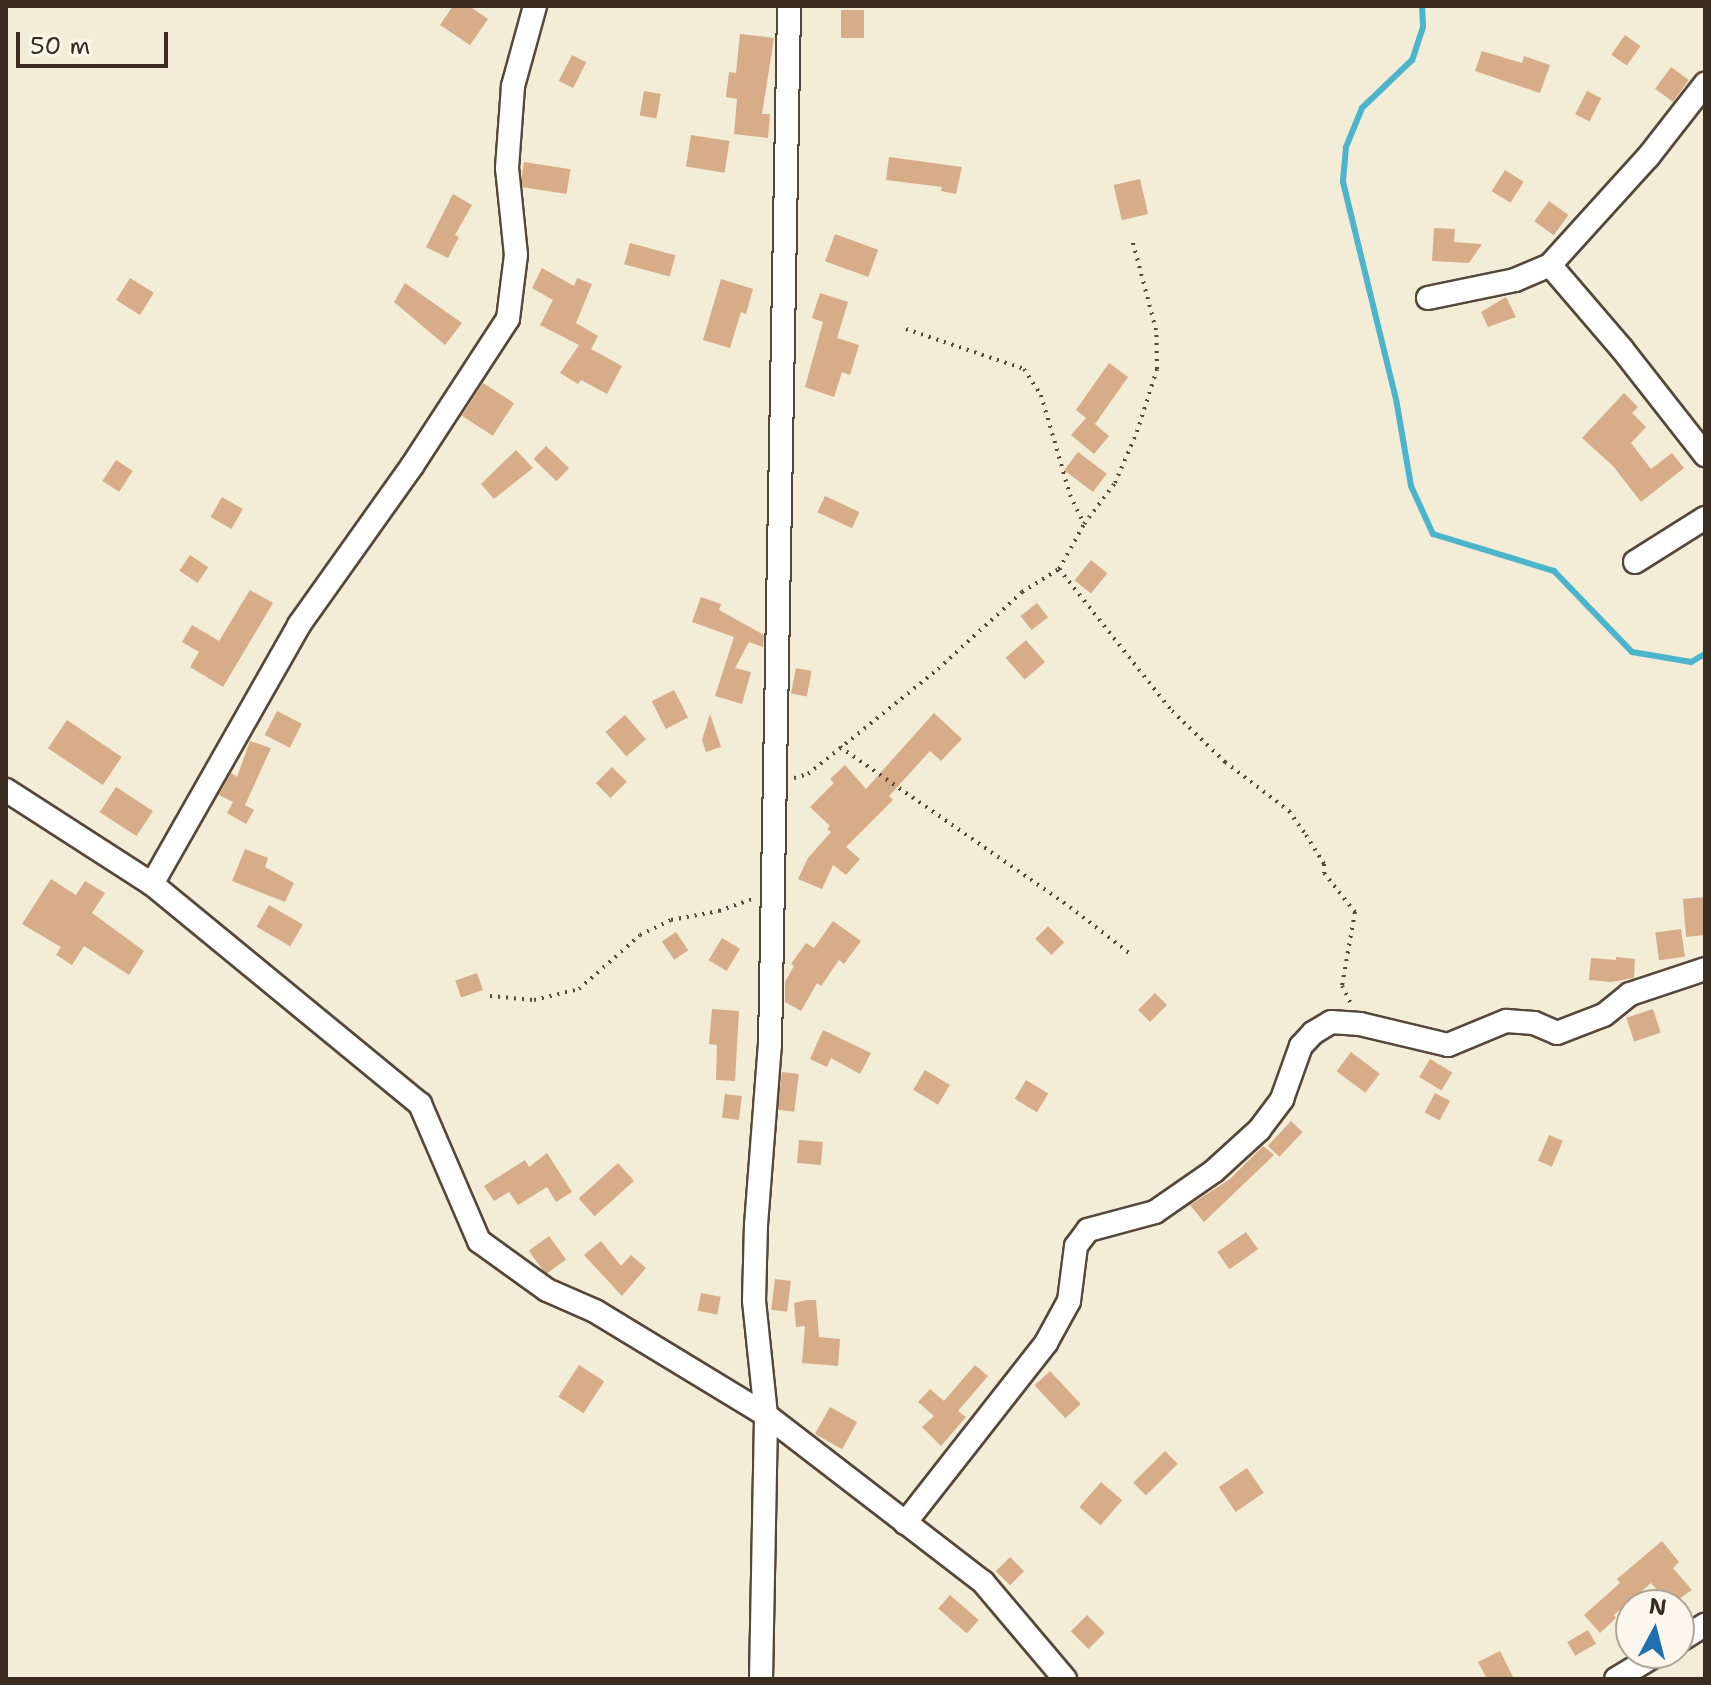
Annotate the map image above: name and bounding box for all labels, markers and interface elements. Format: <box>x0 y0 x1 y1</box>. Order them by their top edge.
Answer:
scale bar <box>20 16 172 66</box>
text: 50 m <box>30 30 90 62</box>
north arrow <box>1615 1589 1695 1669</box>
text: N <box>1647 1591 1668 1622</box>

